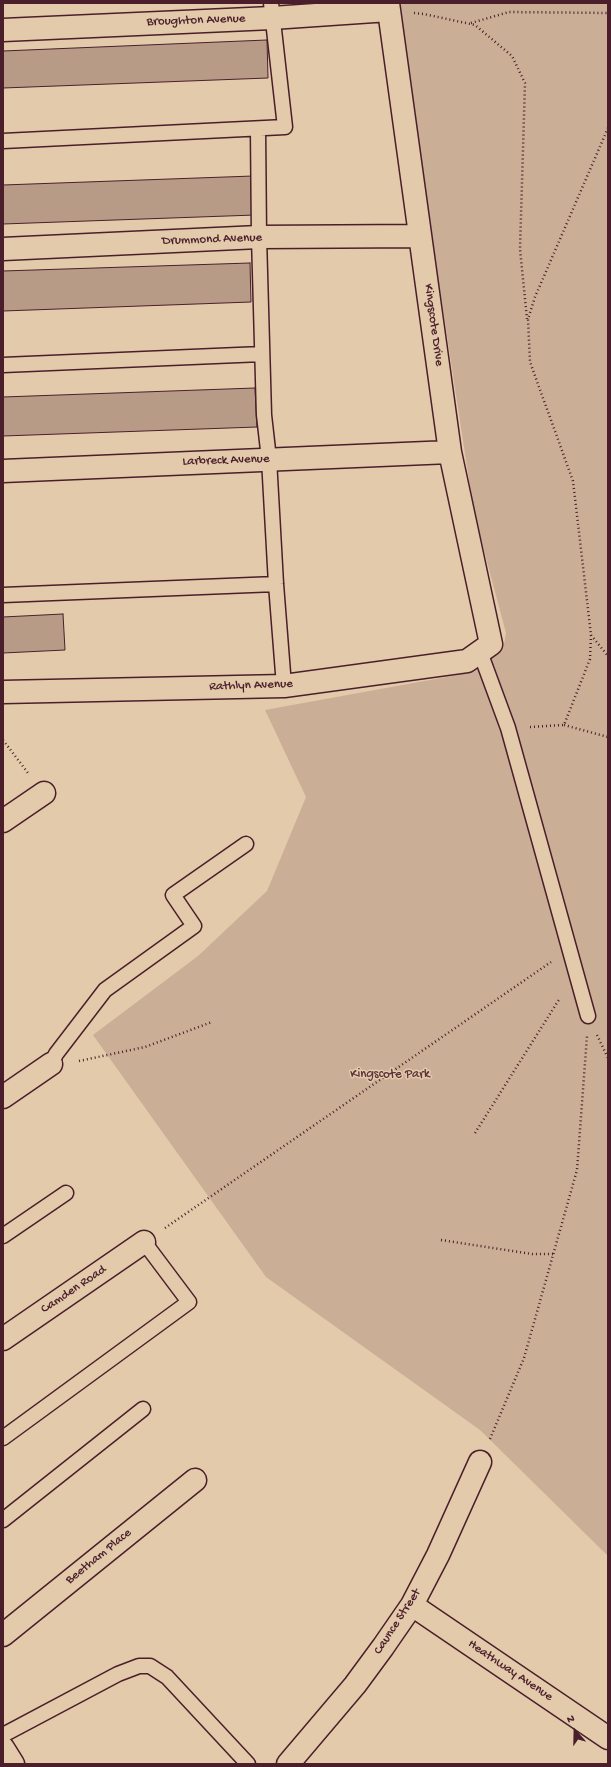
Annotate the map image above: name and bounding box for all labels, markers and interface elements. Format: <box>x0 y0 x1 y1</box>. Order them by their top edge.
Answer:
street label: Broughton Avenue <box>146 11 246 31</box>
street label: Drummond Avenue <box>162 230 262 250</box>
street label: Kingscote Drive <box>420 283 446 367</box>
street label: Larbreck Avenue <box>182 452 270 470</box>
street label: Rathlyn Avenue <box>209 677 293 695</box>
park label: Kingscote Park <box>350 1067 430 1083</box>
street label: Camden Road <box>38 1262 110 1318</box>
street label: Beetham Place <box>63 1526 135 1588</box>
street label: Caunce Street <box>371 1586 425 1658</box>
street label: Heathway Avenue <box>464 1637 556 1705</box>
north arrow <box>555 1711 595 1751</box>
text: N <box>565 1713 576 1727</box>

